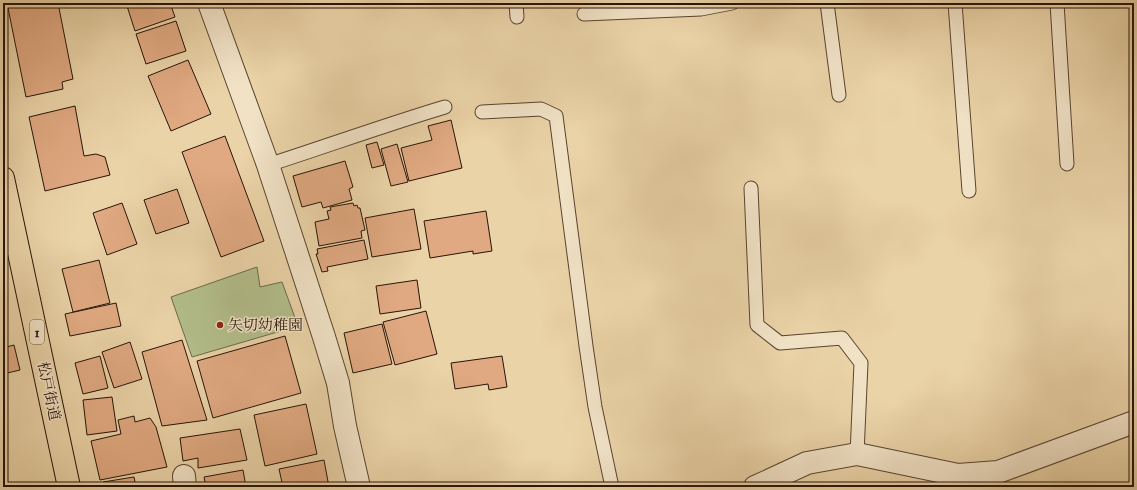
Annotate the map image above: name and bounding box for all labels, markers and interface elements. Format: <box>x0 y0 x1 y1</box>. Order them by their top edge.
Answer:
place label: 矢切幼稚園 <box>228 316 303 335</box>
road number: 1 <box>30 320 44 344</box>
marker: 矢切幼稚園 <box>215 320 225 330</box>
street label: 松戸街道 <box>33 360 64 422</box>

